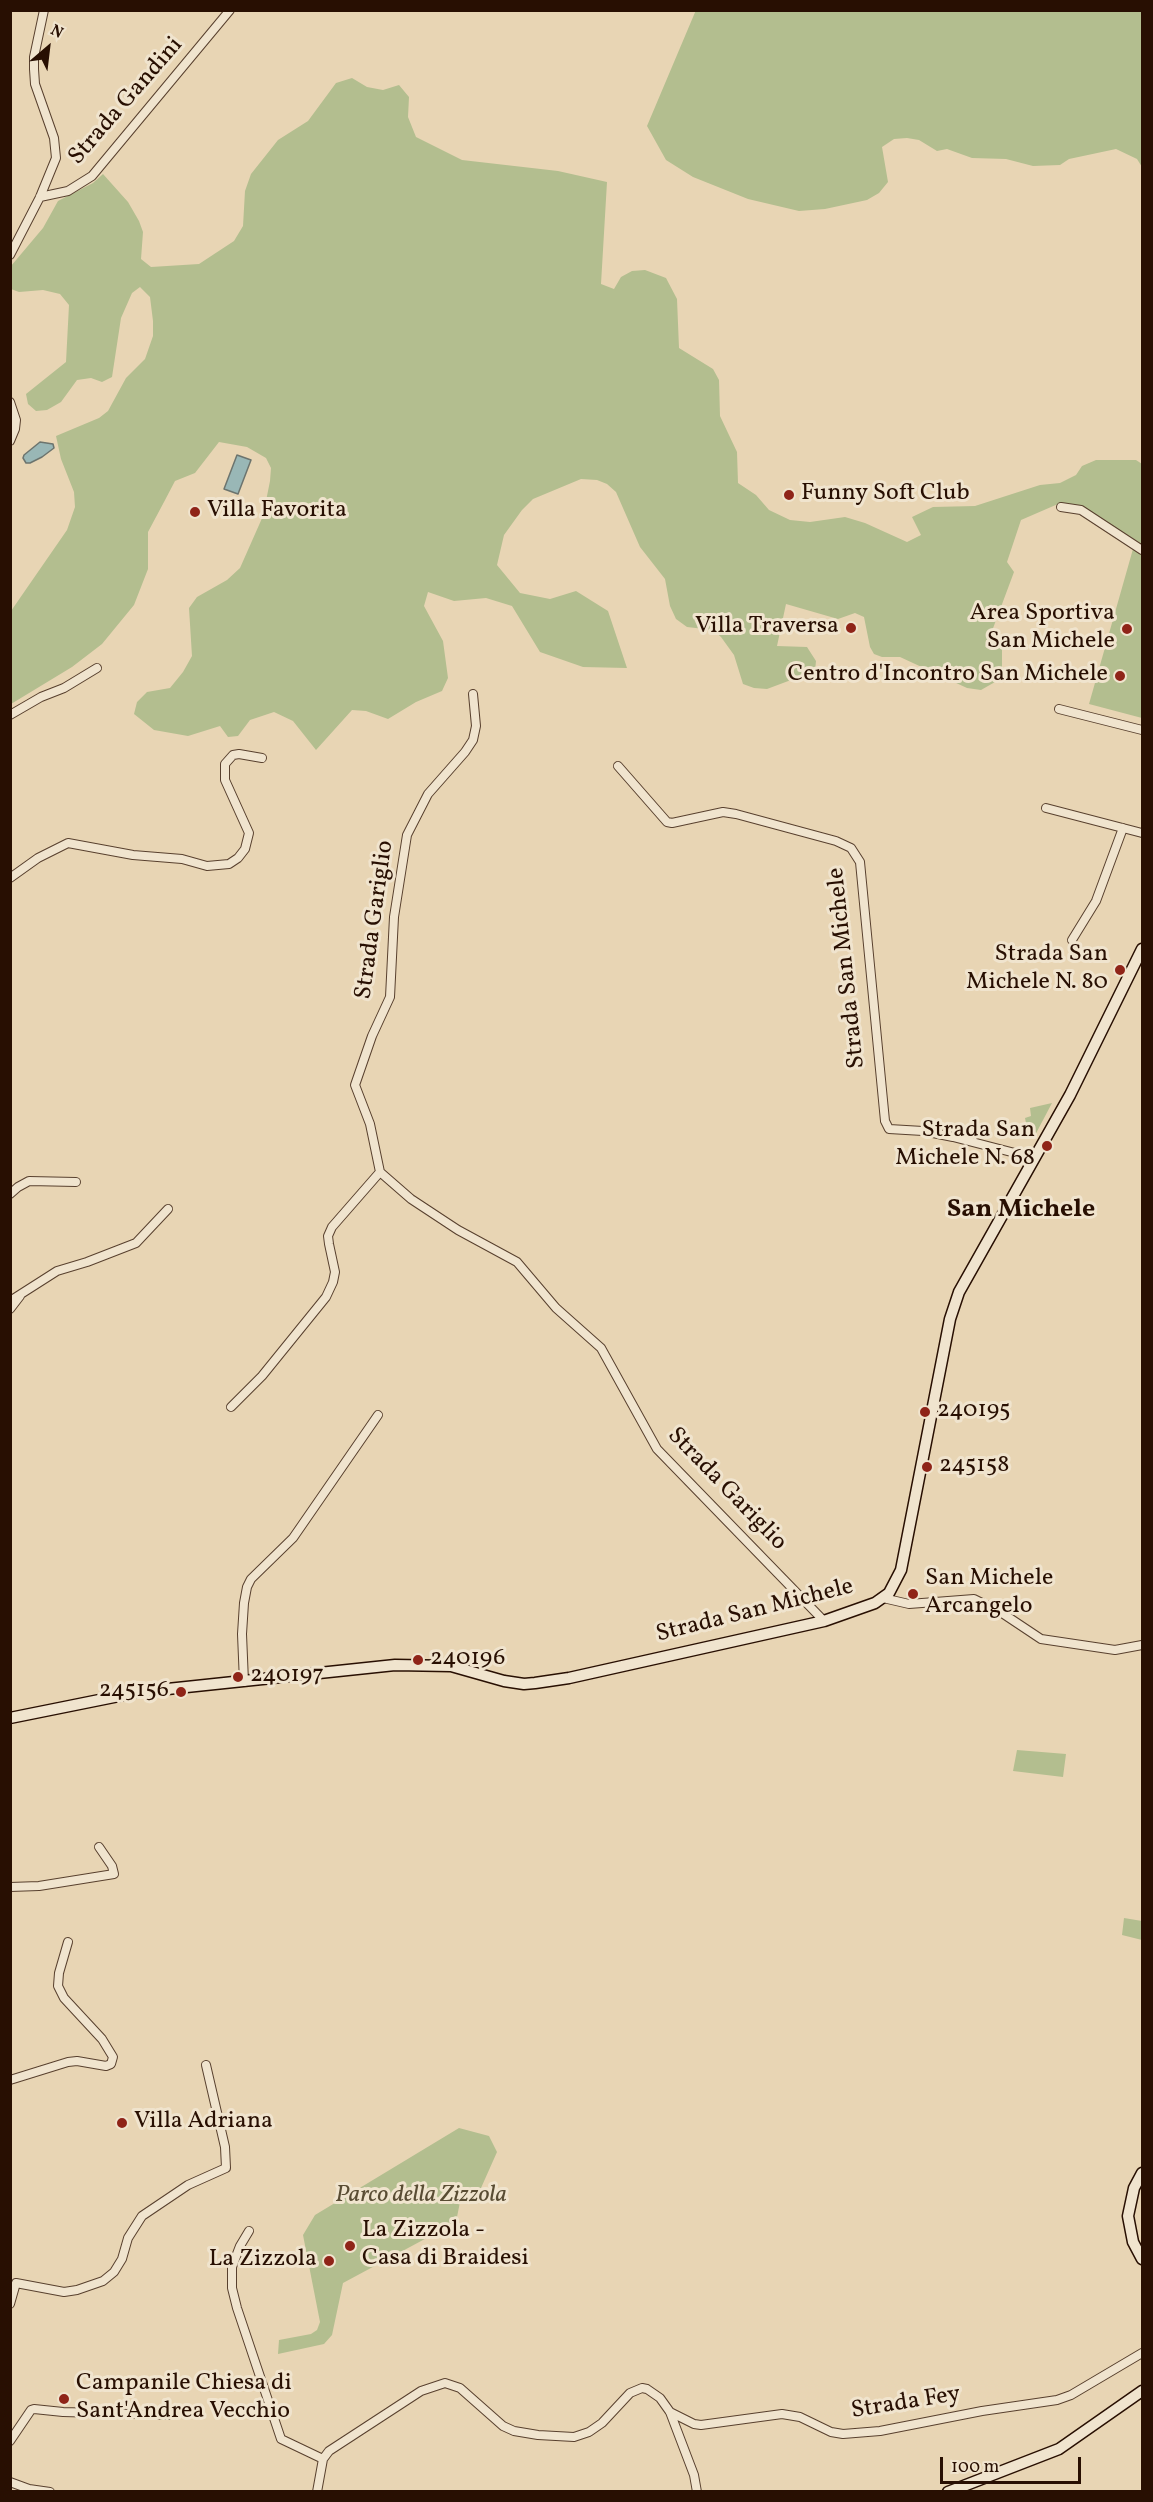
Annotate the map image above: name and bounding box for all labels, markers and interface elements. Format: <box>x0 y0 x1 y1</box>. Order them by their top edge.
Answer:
north arrow <box>18 18 78 78</box>
text: N <box>46 20 67 45</box>
street label: Strada Gandini <box>64 32 190 172</box>
place label: Funny Soft Club <box>801 481 970 509</box>
marker: Funny Soft Club <box>782 488 796 502</box>
place label: Villa Favorita <box>207 498 347 526</box>
marker: Villa Favorita <box>188 505 202 519</box>
place label: Area Sportiva San Michele <box>970 601 1115 657</box>
place label: Villa Traversa <box>695 614 839 642</box>
marker: Villa Traversa <box>844 621 858 635</box>
marker: Area Sportiva San Michele <box>1120 622 1134 636</box>
place label: Centro d'Incontro San Michele <box>788 662 1108 690</box>
marker: Centro d'Incontro San Michele <box>1113 669 1127 683</box>
street label: Strada Gariglio <box>351 839 401 1001</box>
street label: Strada San Michele <box>823 866 873 1070</box>
place label: Strada San Michele N. 80 <box>966 942 1108 998</box>
marker: Strada San Michele N. 80 <box>1113 963 1127 977</box>
place label: Strada San Michele N. 68 <box>895 1118 1035 1174</box>
marker: Strada San Michele N. 68 <box>1040 1139 1054 1153</box>
district label: San Michele <box>947 1195 1095 1227</box>
place label: 240195 <box>937 1398 1011 1426</box>
marker: 240195 <box>918 1405 932 1419</box>
street label: Strada Gariglio <box>660 1422 792 1558</box>
place label: 245158 <box>939 1453 1009 1481</box>
marker: 245158 <box>920 1460 934 1474</box>
place label: San Michele Arcangelo <box>925 1566 1053 1622</box>
street label: Strada San Michele <box>653 1574 857 1650</box>
marker: San Michele Arcangelo <box>906 1587 920 1601</box>
place label: 240196 <box>430 1646 505 1674</box>
marker: 240196 <box>411 1653 425 1667</box>
place label: 240197 <box>250 1663 324 1691</box>
marker: 240197 <box>231 1670 245 1684</box>
place label: 245156 <box>99 1678 169 1706</box>
marker: 245156 <box>174 1685 188 1699</box>
place label: Villa Adriana <box>134 2109 273 2137</box>
marker: Villa Adriana <box>115 2116 129 2130</box>
park label: Parco della Zizzola <box>335 2183 507 2211</box>
place label: La Zizzola - Casa di Braidesi <box>362 2218 529 2274</box>
marker: La Zizzola - Casa di Braidesi <box>343 2239 357 2253</box>
place label: La Zizzola <box>209 2247 317 2275</box>
marker: La Zizzola <box>322 2254 336 2268</box>
place label: Campanile Chiesa di Sant'Andrea Vecchio <box>76 2371 292 2427</box>
street label: Strada Fey <box>849 2381 963 2427</box>
marker: Campanile Chiesa di Sant'Andrea Vecchio <box>57 2392 71 2406</box>
scale bar <box>943 2445 1084 2483</box>
text: 100 m <box>951 2455 1000 2480</box>

